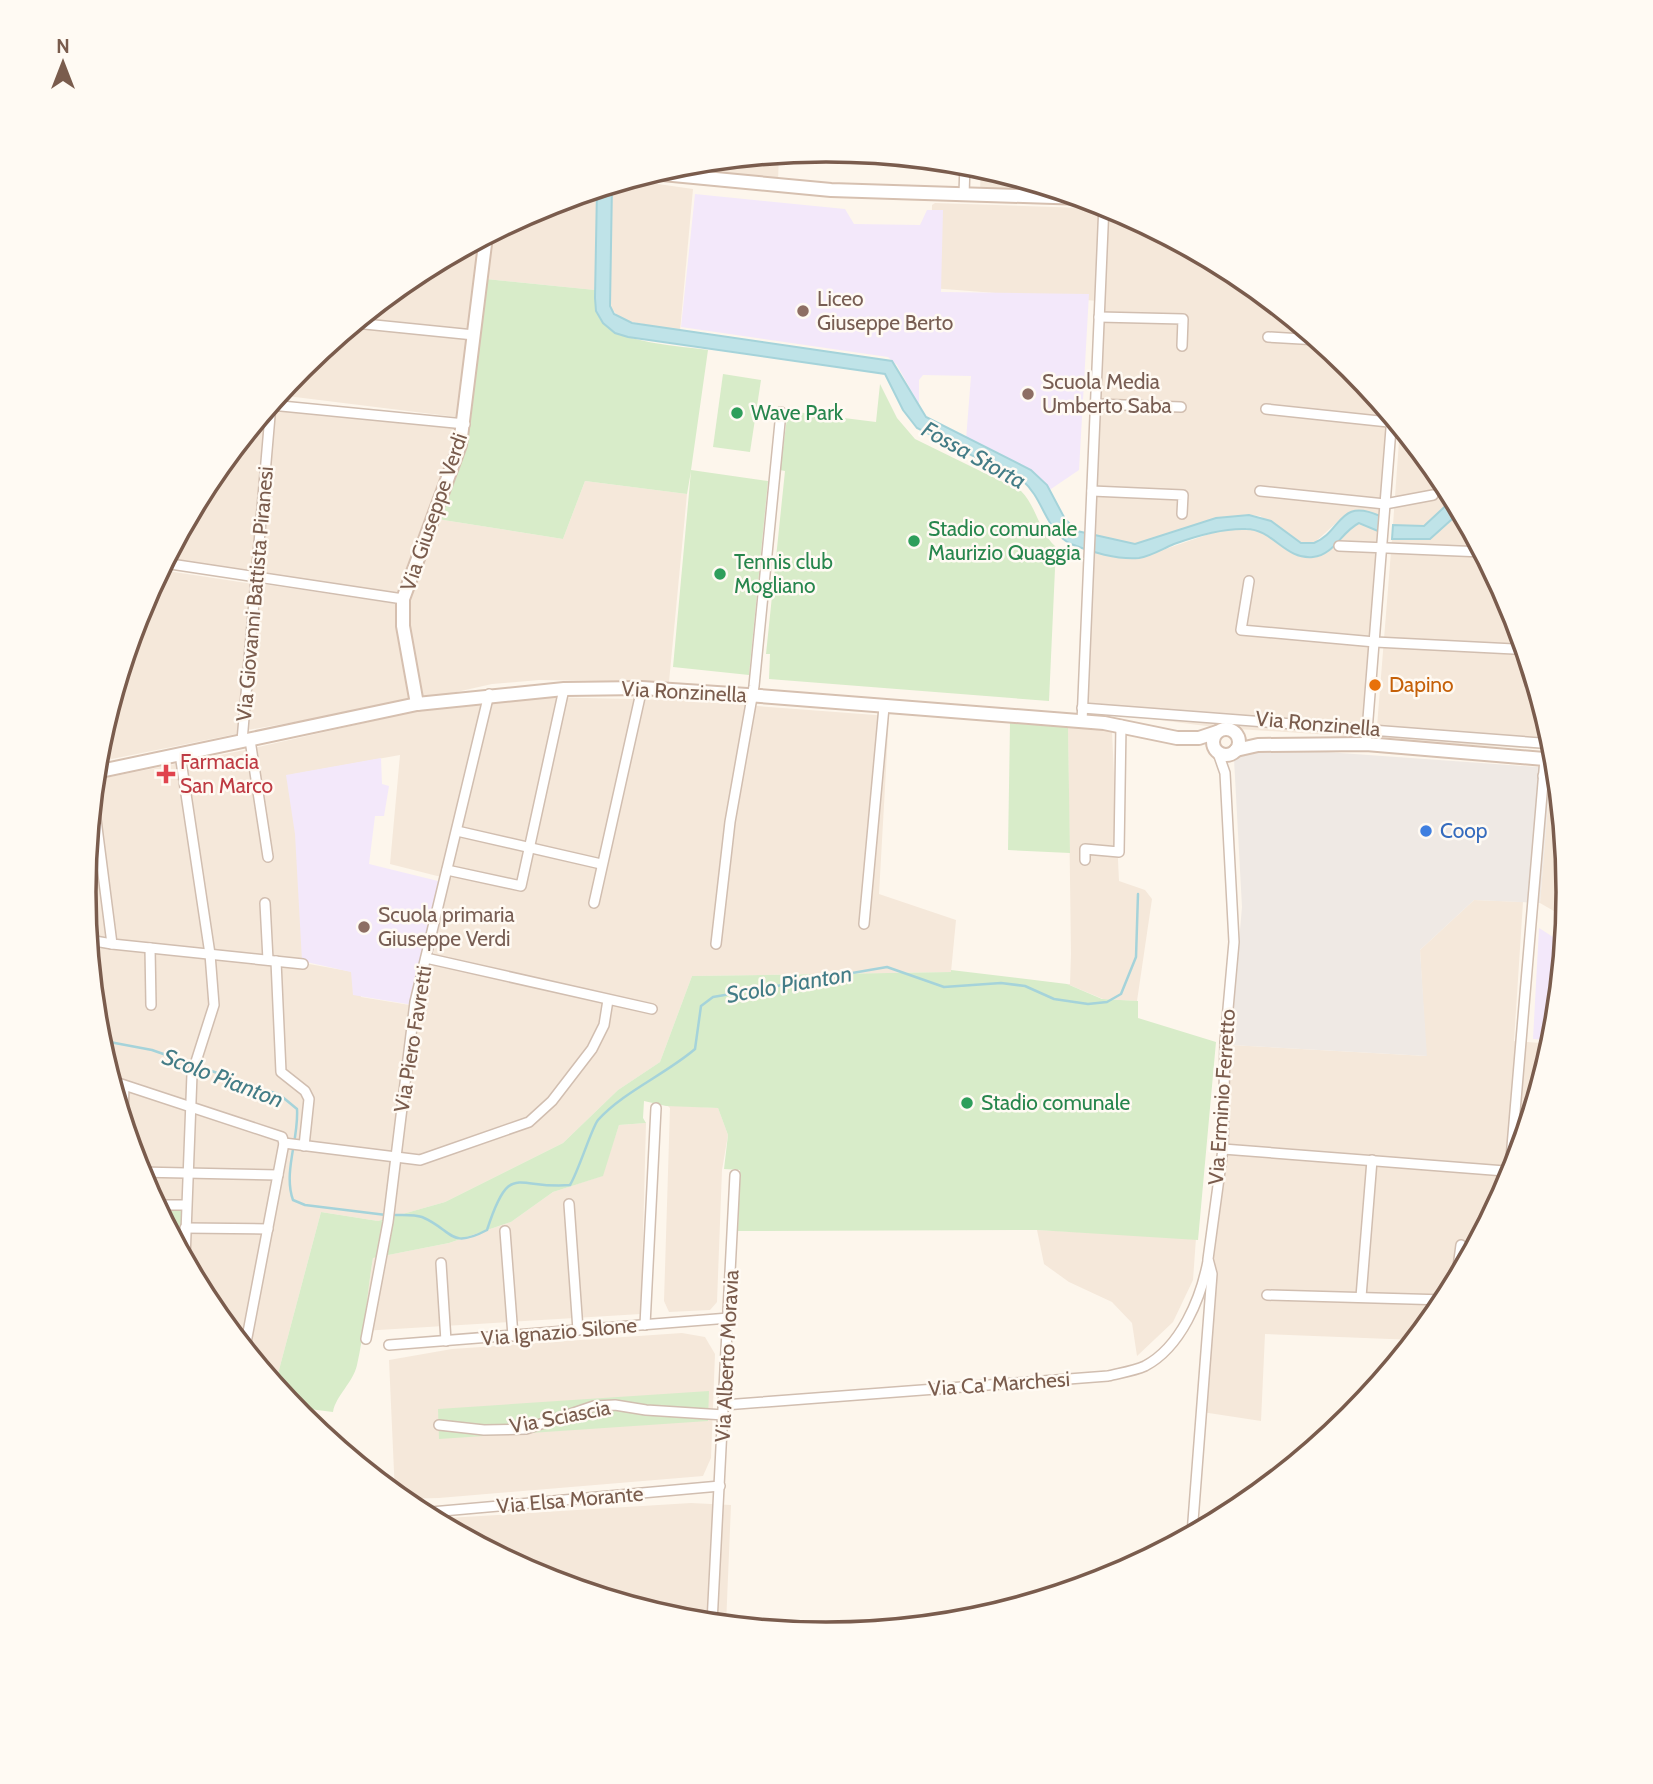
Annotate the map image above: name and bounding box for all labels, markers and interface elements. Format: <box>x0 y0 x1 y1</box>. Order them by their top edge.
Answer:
north arrow <box>28 28 98 98</box>
text: N <box>56 35 70 58</box>
place label: Liceo Giuseppe Berto <box>817 286 953 335</box>
marker: Liceo Giuseppe Berto <box>795 303 811 319</box>
place label: Scuola Media Umberto Saba <box>1042 369 1172 418</box>
marker: Scuola Media Umberto Saba <box>1020 386 1036 402</box>
place label: Wave Park <box>751 400 844 425</box>
marker: Wave Park <box>729 405 745 421</box>
water label: Fossa Storta <box>917 415 1031 495</box>
street label: Via Giuseppe Verdi <box>395 430 472 594</box>
street label: Via Giovanni Battista Piranesi <box>231 465 278 722</box>
place label: Stadio comunale Maurizio Quaggia <box>928 516 1081 565</box>
marker: Stadio comunale Maurizio Quaggia <box>906 533 922 549</box>
place label: Tennis club Mogliano <box>734 549 833 598</box>
marker: Tennis club Mogliano <box>712 566 728 582</box>
place label: Dapino <box>1389 672 1454 697</box>
street label: Via Ronzinella <box>621 676 747 707</box>
marker: Dapino <box>1367 677 1383 693</box>
street label: Via Ronzinella <box>1255 706 1382 741</box>
place label: Farmacia San Marco <box>180 749 273 798</box>
marker: Farmacia San Marco <box>158 766 174 782</box>
place label: Coop <box>1440 818 1487 843</box>
marker: Coop <box>1418 823 1434 839</box>
place label: Scuola primaria Giuseppe Verdi <box>378 902 515 951</box>
marker: Scuola primaria Giuseppe Verdi <box>356 919 372 935</box>
water label: Scolo Pianton <box>724 959 854 1009</box>
street label: Via Piero Favretti <box>389 964 436 1114</box>
street label: Via Erminio Ferretto <box>1203 1008 1240 1186</box>
water label: Scolo Pianton <box>159 1042 287 1114</box>
place label: Stadio comunale <box>981 1090 1131 1115</box>
marker: Stadio comunale <box>959 1095 975 1111</box>
street label: Via Alberto Moravia <box>710 1269 743 1443</box>
street label: Via Ignazio Silone <box>480 1312 638 1351</box>
street label: Via Ca' Marchesi <box>927 1366 1071 1401</box>
street label: Via Sciascia <box>507 1394 612 1439</box>
street label: Via Elsa Morante <box>495 1481 645 1518</box>

